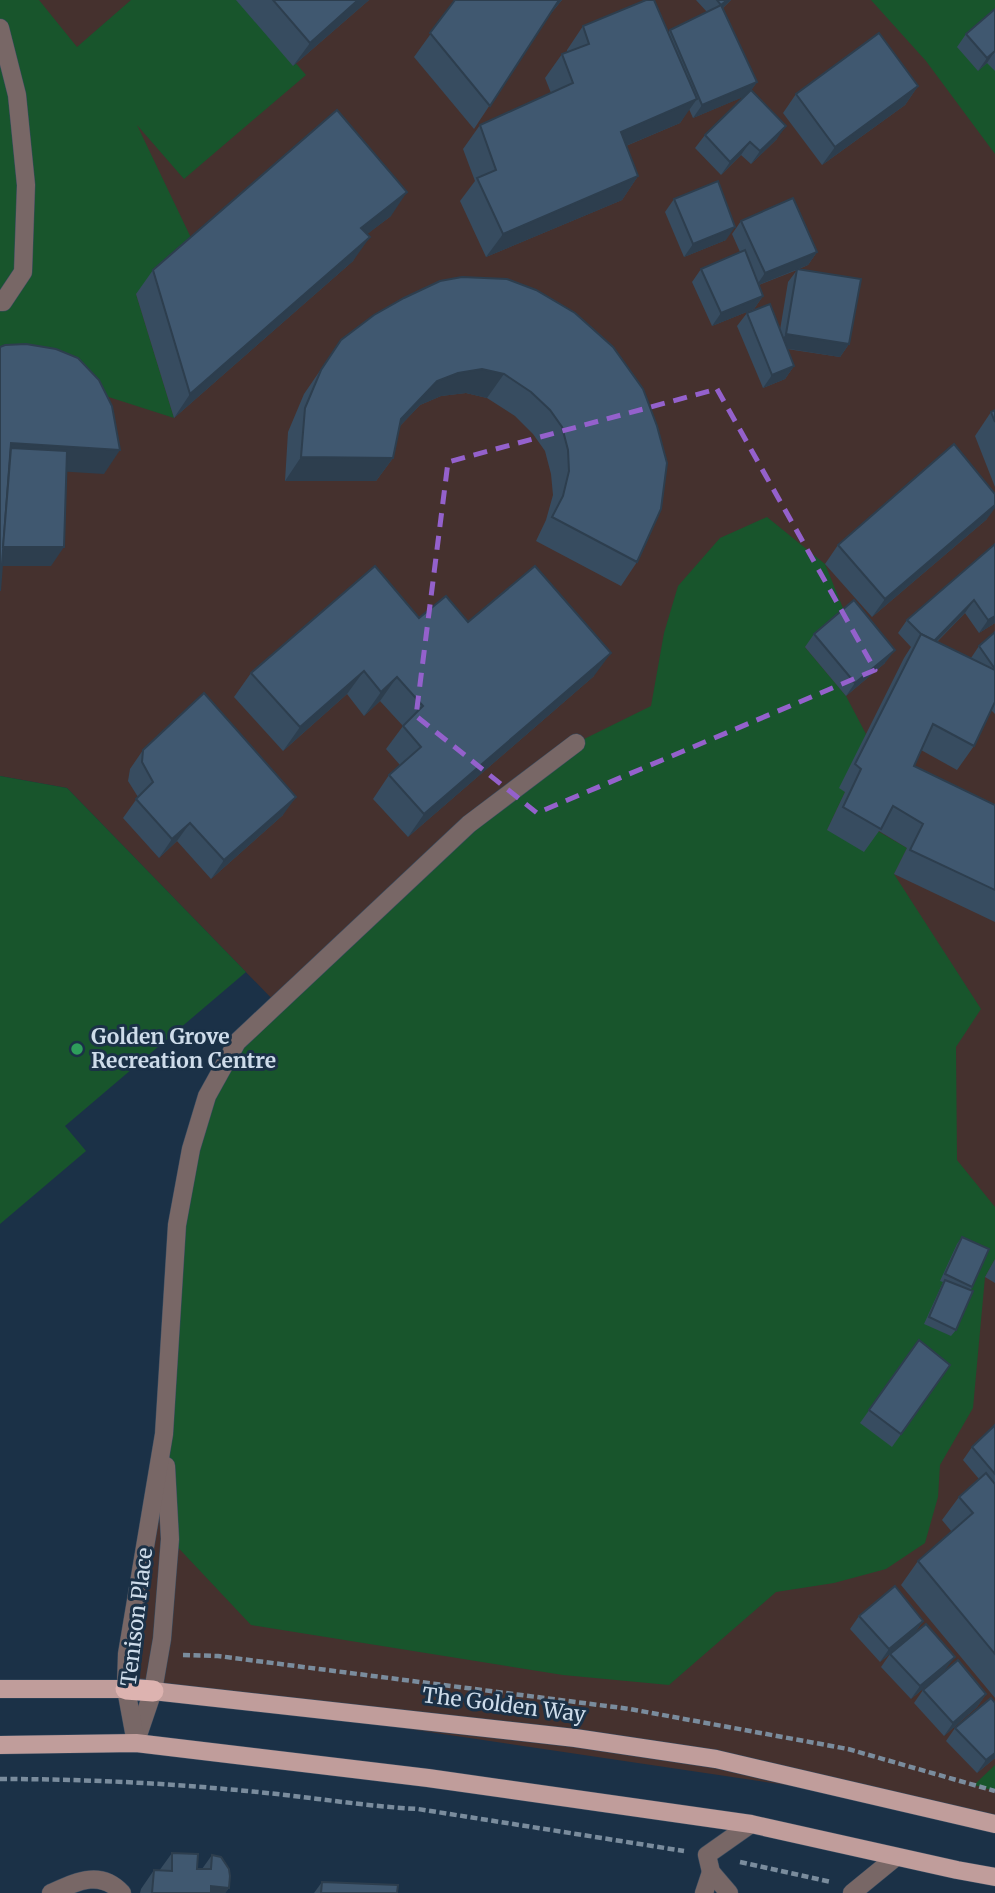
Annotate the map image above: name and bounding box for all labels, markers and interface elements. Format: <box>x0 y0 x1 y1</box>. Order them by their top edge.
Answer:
place label: Golden Grove Recreation Centre <box>91 1023 276 1074</box>
marker: Golden Grove Recreation Centre <box>69 1041 85 1057</box>
street label: Tenison Place <box>115 1546 158 1688</box>
street label: The Golden Way <box>421 1681 588 1728</box>

